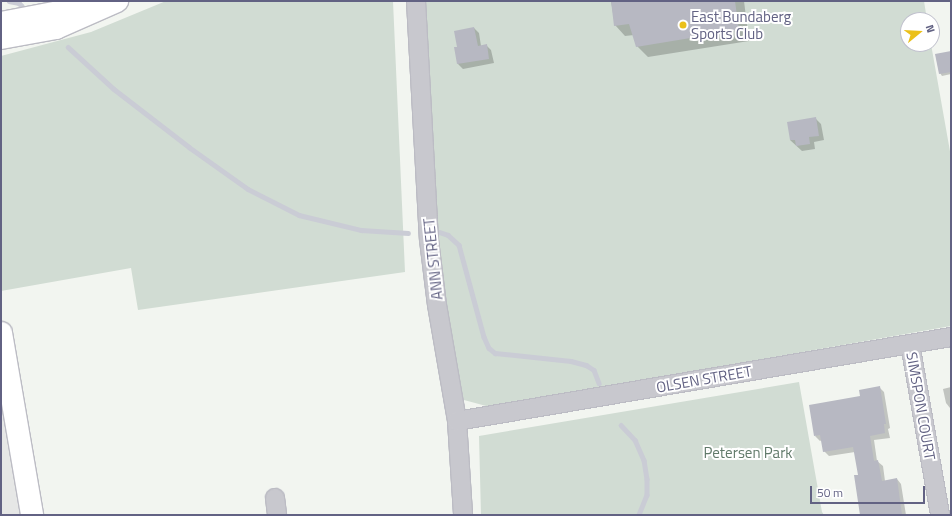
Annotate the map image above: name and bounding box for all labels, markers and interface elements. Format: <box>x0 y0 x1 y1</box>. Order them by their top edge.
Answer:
place label: East Bundaberg Sports Club <box>691 7 791 42</box>
north arrow <box>900 12 940 52</box>
marker: East Bundaberg Sports Club <box>678 20 688 30</box>
text: N <box>922 23 939 35</box>
street label: ANN STREET <box>420 217 446 301</box>
street label: SIMSPON COURT <box>903 351 939 461</box>
street label: OLSEN STREET <box>655 362 753 396</box>
park label: Petersen Park <box>703 444 793 462</box>
scale bar <box>812 478 927 504</box>
text: 50 m <box>817 483 843 502</box>

